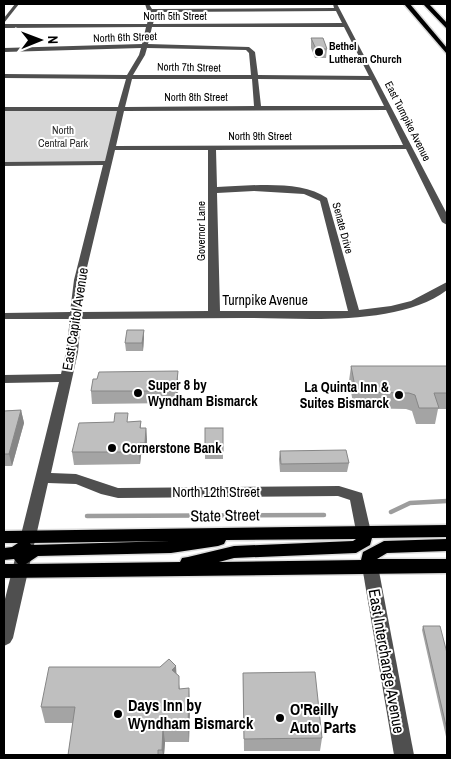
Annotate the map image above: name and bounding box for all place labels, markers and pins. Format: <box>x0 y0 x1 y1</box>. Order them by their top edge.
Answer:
place label: Bethel Lutheran Church <box>329 39 402 66</box>
marker: Bethel Lutheran Church <box>313 46 325 58</box>
place label: Super 8 by Wyndham Bismarck <box>148 376 258 410</box>
place label: La Quinta Inn & Suites Bismarck <box>300 378 390 412</box>
marker: Super 8 by Wyndham Bismarck <box>132 387 144 399</box>
marker: La Quinta Inn & Suites Bismarck <box>393 389 405 401</box>
place label: Cornerstone Bank <box>122 439 222 457</box>
marker: Cornerstone Bank <box>106 442 118 454</box>
place label: Days Inn by Wyndham Bismarck <box>128 694 254 734</box>
place label: O'Reilly Auto Parts <box>290 698 356 738</box>
marker: Days Inn by Wyndham Bismarck <box>112 708 124 720</box>
marker: O'Reilly Auto Parts <box>274 712 286 724</box>

